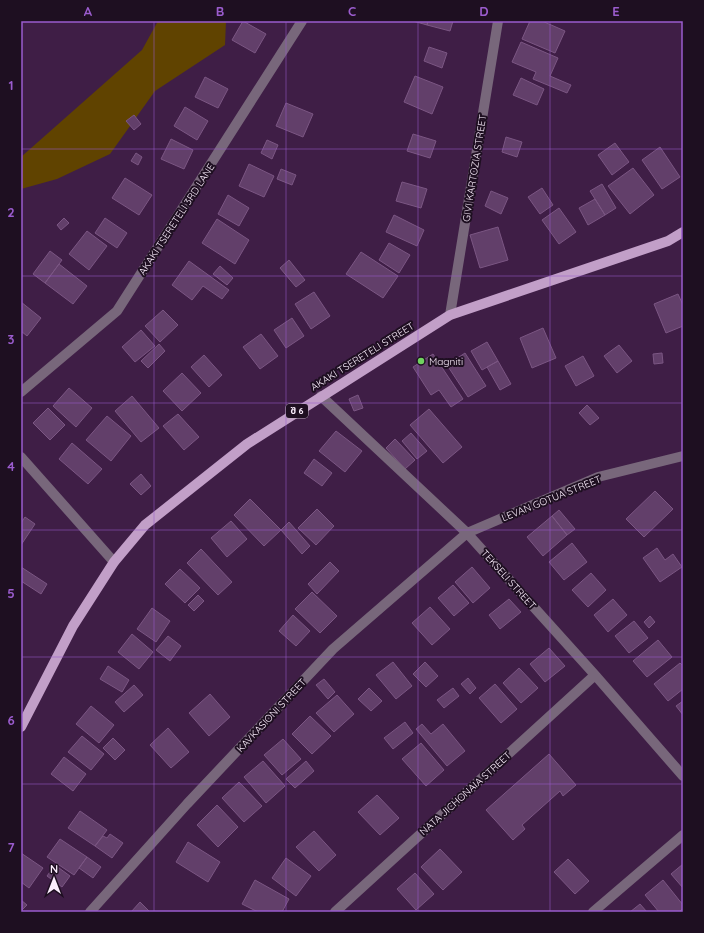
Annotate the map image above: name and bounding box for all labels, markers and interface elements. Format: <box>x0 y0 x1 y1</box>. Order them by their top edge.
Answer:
text: A <box>84 3 93 19</box>
text: B <box>216 3 224 19</box>
text: C <box>348 3 356 19</box>
text: D <box>479 3 489 19</box>
text: E <box>612 3 620 19</box>
text: 1 <box>8 77 14 93</box>
street label: GIVI KARTOZIA STREET <box>460 114 489 223</box>
street label: AKAKI TSERETELI 3RD LANE <box>135 161 218 277</box>
text: 2 <box>7 204 15 220</box>
street label: AKAKI TSERETELI STREET <box>308 319 416 394</box>
text: 3 <box>8 331 15 347</box>
place label: Magniti <box>429 355 463 368</box>
marker: Magniti <box>416 356 426 366</box>
road number: შ 6 <box>286 404 308 418</box>
text: 4 <box>7 458 15 474</box>
street label: LEVAN GOTUA STREET <box>500 473 603 524</box>
street label: TEKSELI STREET <box>478 547 539 612</box>
text: 5 <box>7 585 15 601</box>
street label: KAVKASIONI STREET <box>234 676 309 755</box>
text: 6 <box>7 712 15 728</box>
street label: NATA JICHONAIA STREET <box>417 749 514 838</box>
text: 7 <box>7 839 15 855</box>
north arrow <box>34 859 74 899</box>
text: N <box>50 862 58 876</box>

